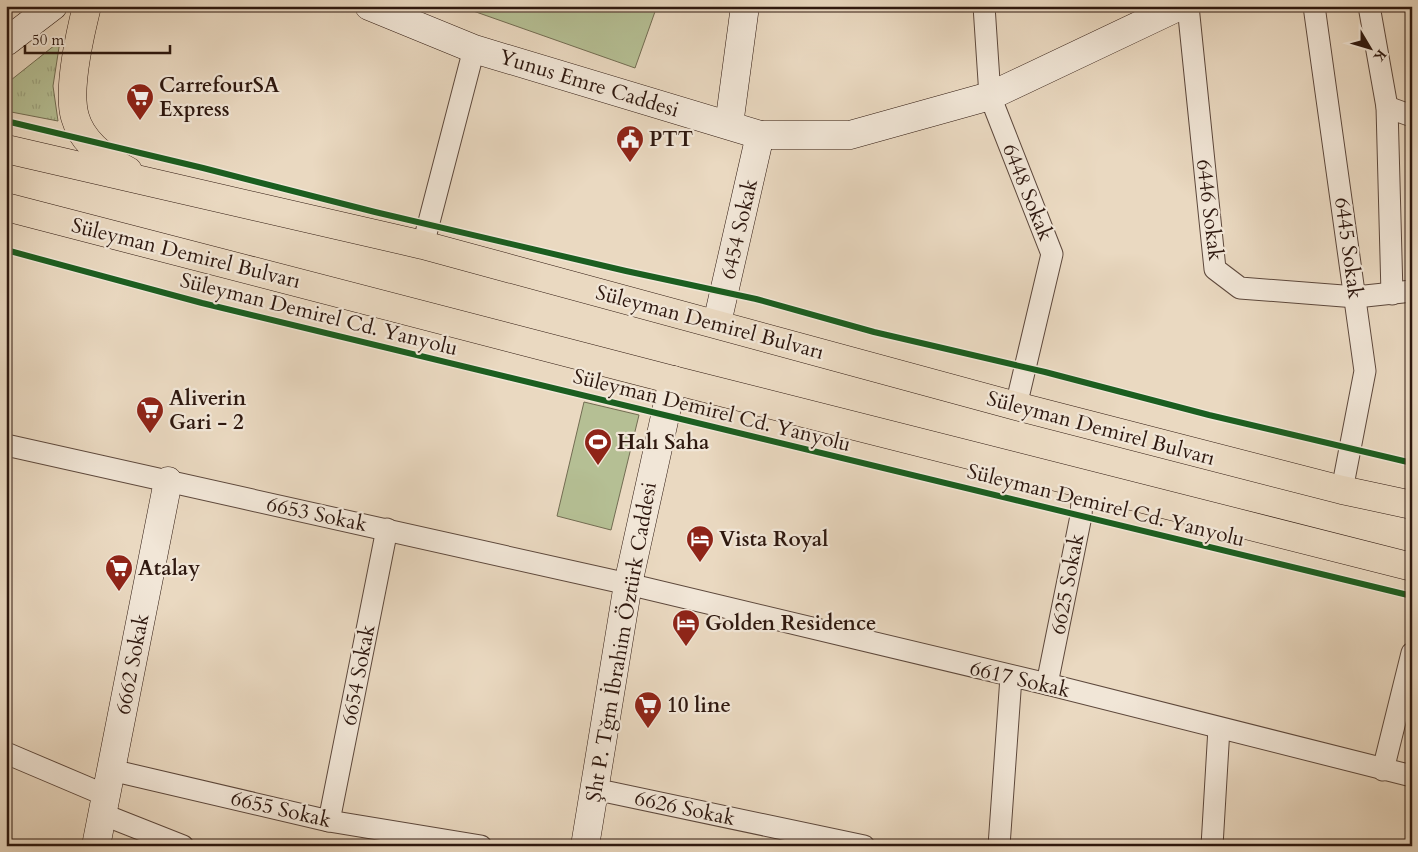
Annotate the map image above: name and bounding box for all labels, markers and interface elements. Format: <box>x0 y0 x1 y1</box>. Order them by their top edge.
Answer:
scale bar <box>25 22 170 54</box>
north arrow <box>1346 22 1396 72</box>
text: 50 m <box>32 30 64 50</box>
street label: Yunus Emre Caddesi <box>495 42 683 125</box>
text: K <box>1368 45 1391 67</box>
place label: CarrefourSA Express <box>159 71 280 124</box>
supermarket icon: CarrefourSA Express <box>125 82 155 121</box>
public building icon: PTT <box>615 124 645 163</box>
place label: PTT <box>649 125 693 154</box>
street label: 6448 Sokak <box>995 139 1060 246</box>
street label: 6446 Sokak <box>1189 158 1230 263</box>
street label: 6454 Sokak <box>714 175 765 282</box>
street label: 6445 Sokak <box>1327 196 1370 301</box>
street label: Süleyman Demirel Bulvarı <box>68 211 304 296</box>
street label: Süleyman Demirel Cd. Yanyolu <box>177 266 461 363</box>
street label: Süleyman Demirel Bulvarı <box>592 278 827 367</box>
street label: Süleyman Demirel Cd. Yanyolu <box>570 362 854 459</box>
place label: Aliverin Gari - 2 <box>169 384 247 437</box>
street label: Süleyman Demirel Bulvarı <box>983 384 1218 473</box>
supermarket icon: Aliverin Gari - 2 <box>135 395 165 434</box>
sports icon: Halı Saha <box>583 427 613 466</box>
place label: Halı Saha <box>617 428 710 457</box>
street label: Süleyman Demirel Cd. Yanyolu <box>964 457 1248 554</box>
street label: Şht P. Tğm İbrahim Öztürk Caddesi <box>579 480 664 804</box>
street label: 6653 Sokak <box>264 490 371 539</box>
hotel icon: Vista Royal <box>685 524 715 563</box>
place label: Vista Royal <box>719 525 828 554</box>
street label: 6625 Sokak <box>1044 530 1092 637</box>
supermarket icon: Atalay <box>104 553 134 592</box>
place label: Atalay <box>138 554 200 583</box>
hotel icon: Golden Residence <box>671 608 701 647</box>
place label: Golden Residence <box>705 609 876 638</box>
street label: 6662 Sokak <box>109 610 157 717</box>
street label: 6654 Sokak <box>335 621 383 728</box>
street label: 6617 Sokak <box>967 654 1074 705</box>
supermarket icon: 10 line <box>633 690 663 729</box>
place label: 10 line <box>667 691 731 720</box>
street label: 6655 Sokak <box>228 784 335 835</box>
street label: 6626 Sokak <box>632 784 739 833</box>

